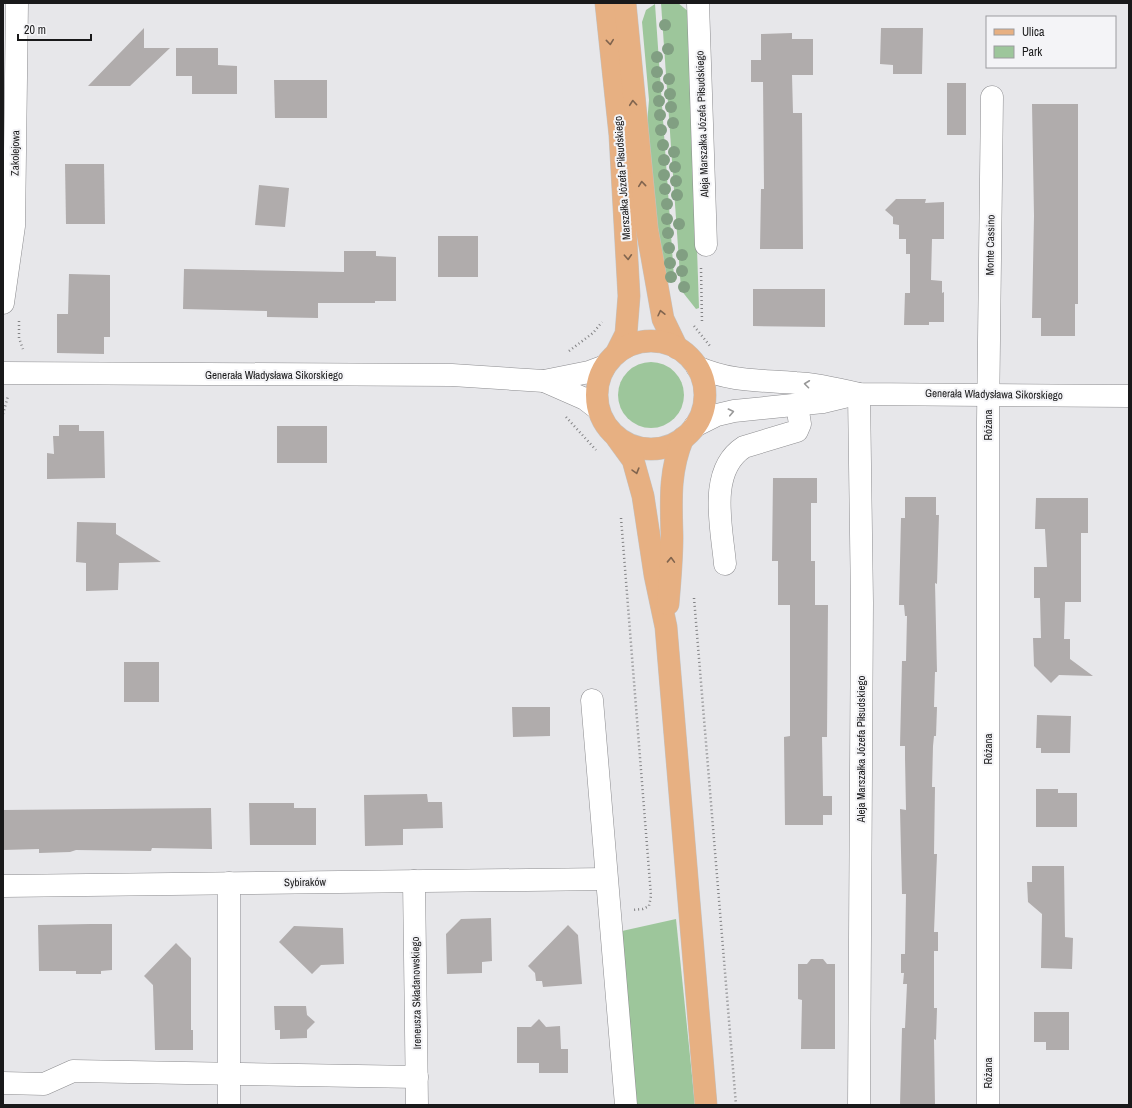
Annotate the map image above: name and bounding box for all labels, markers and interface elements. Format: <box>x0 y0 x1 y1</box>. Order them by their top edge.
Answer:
scale bar <box>18 16 91 42</box>
legend <box>986 16 1116 68</box>
text: 20 m <box>24 22 46 38</box>
text: Ulica <box>1022 24 1045 40</box>
one-way arrow <box>605 39 614 45</box>
text: Park <box>1022 44 1042 60</box>
street label: Aleja Marszałka Józefa Piłsudskiego <box>692 50 712 199</box>
one-way arrow <box>629 100 638 106</box>
street label: Marszałka Józefa Piłsudskiego <box>611 115 633 241</box>
street label: Zakolejowa <box>8 130 22 176</box>
one-way arrow <box>637 181 646 187</box>
street label: Monte Cassino <box>982 215 998 275</box>
one-way arrow <box>623 254 632 260</box>
one-way arrow <box>658 310 666 316</box>
street label: Generała Władysława Sikorskiego <box>205 368 343 382</box>
one-way arrow <box>804 380 810 389</box>
street label: Generała Władysława Sikorskiego <box>925 386 1063 402</box>
one-way arrow <box>728 408 734 416</box>
street label: Różana <box>981 409 995 441</box>
one-way arrow <box>631 468 640 475</box>
one-way arrow <box>667 557 675 563</box>
street label: Aleja Marszałka Józefa Piłsudskiego <box>854 676 868 823</box>
street label: Różana <box>981 733 995 765</box>
street label: Sybiraków <box>284 875 327 889</box>
street label: Ireneusza Składanowskiego <box>408 936 424 1050</box>
street label: Różana <box>981 1057 995 1089</box>

